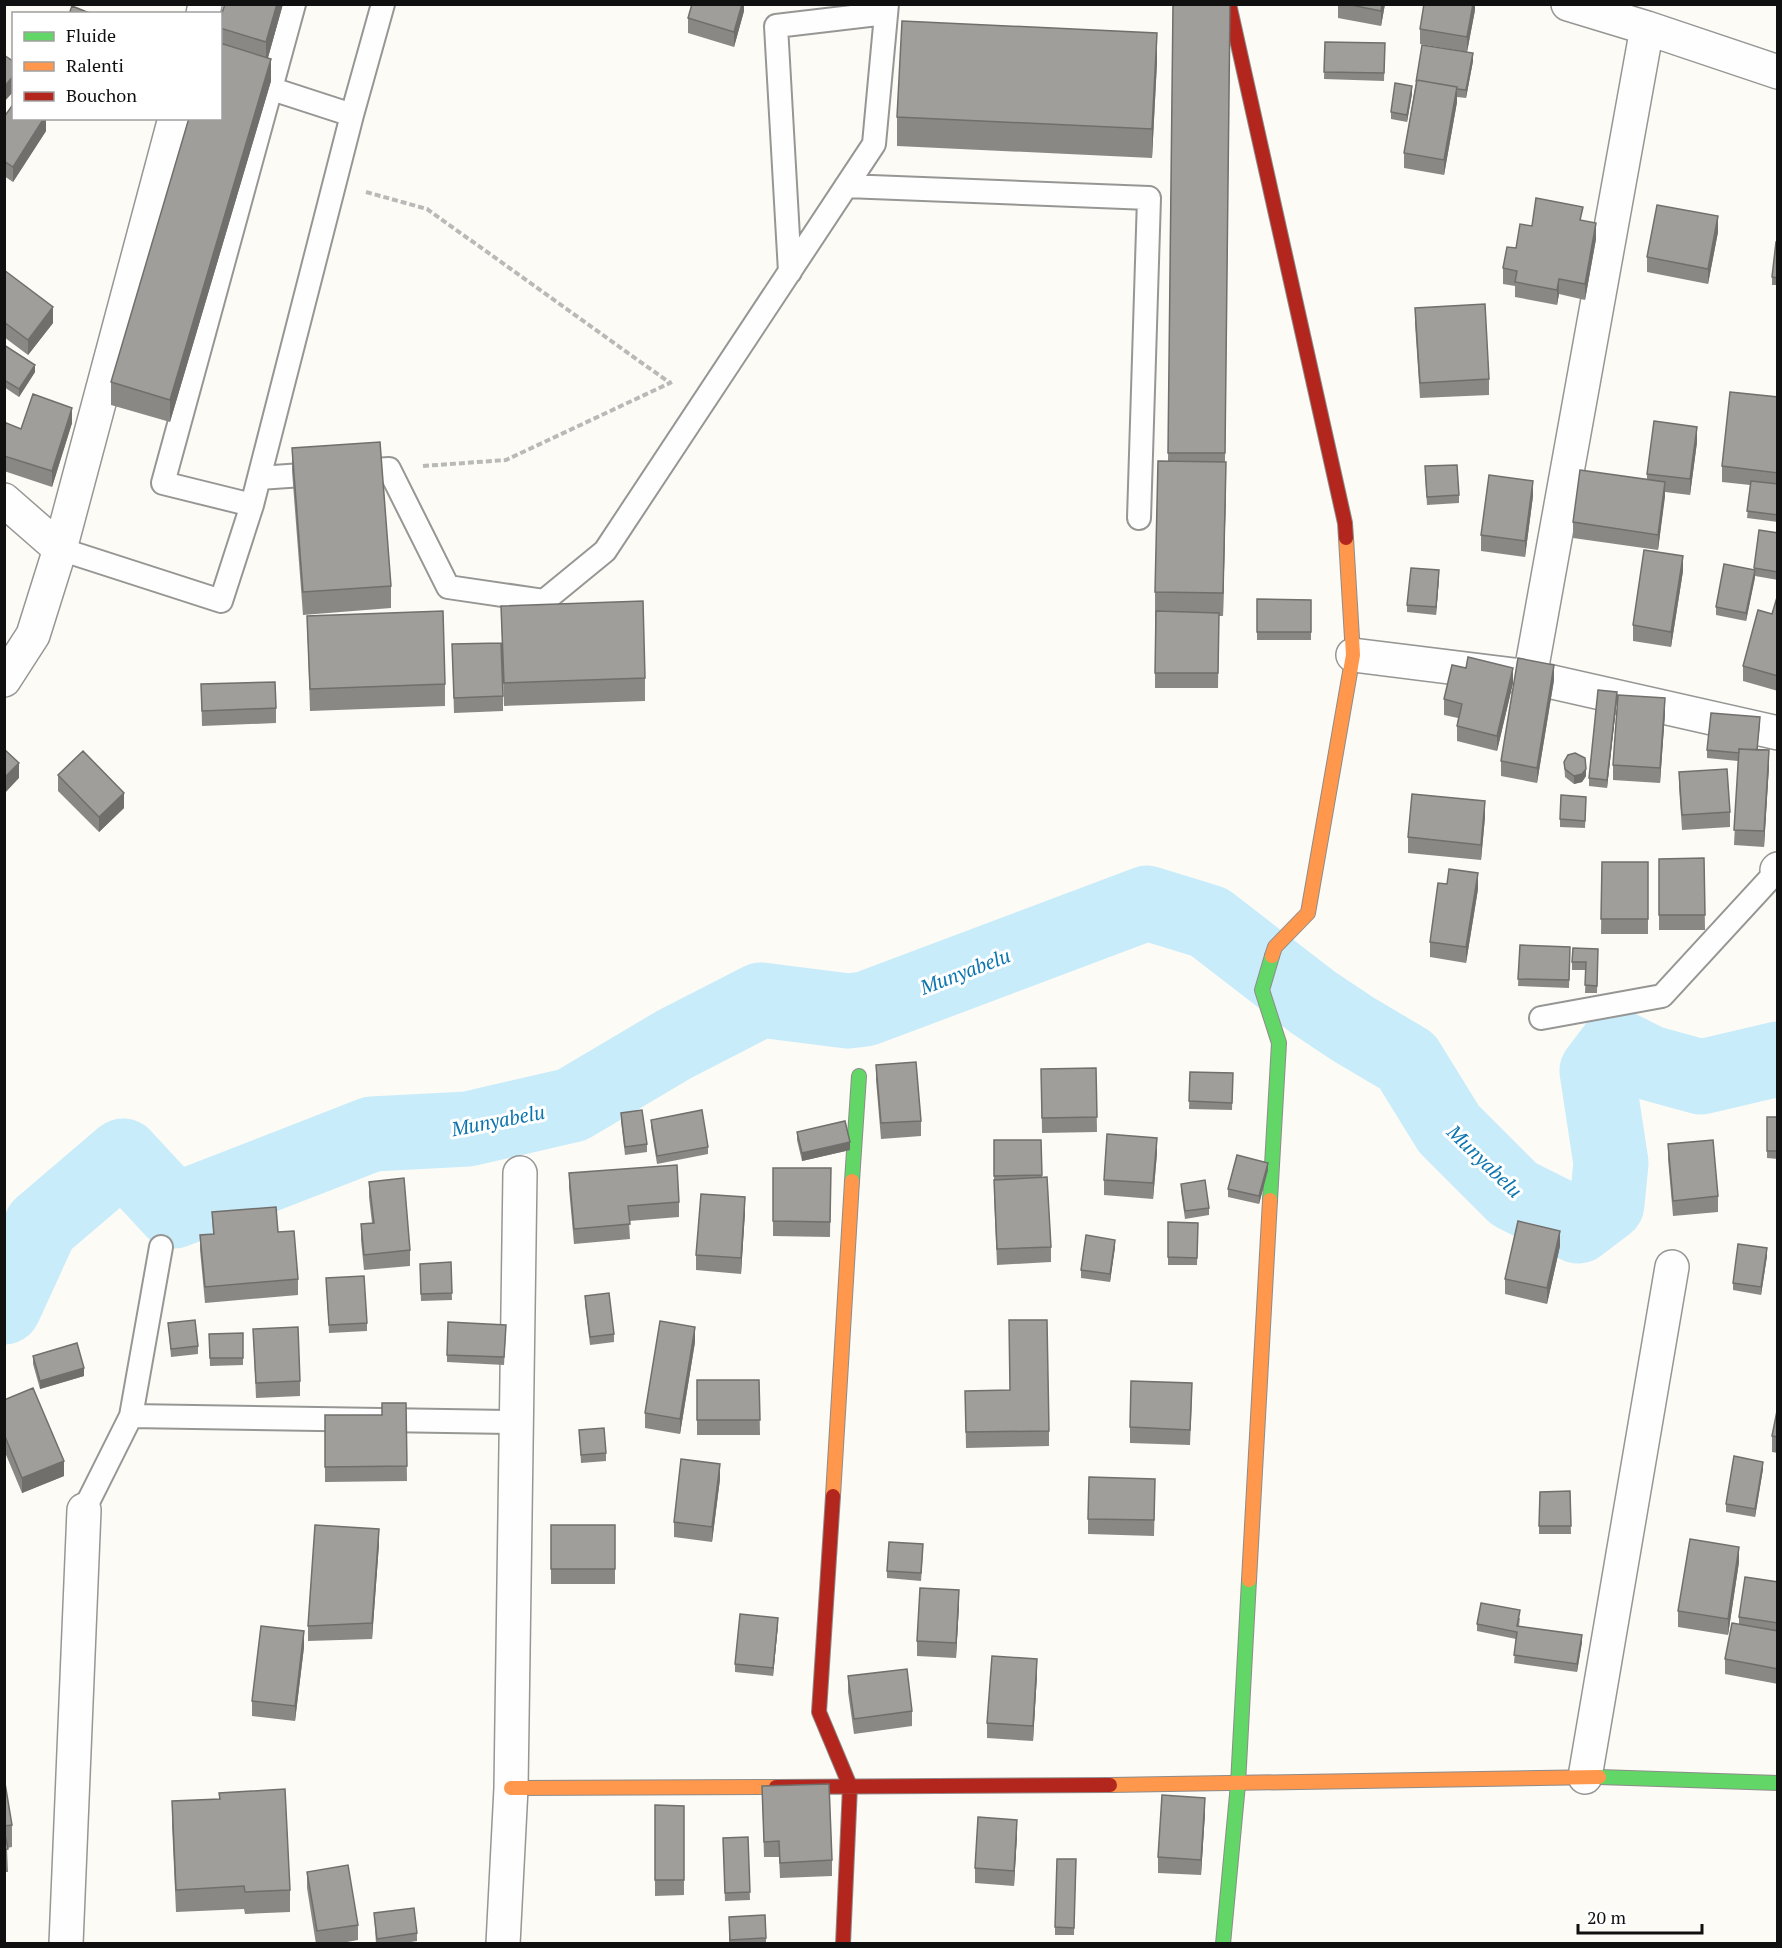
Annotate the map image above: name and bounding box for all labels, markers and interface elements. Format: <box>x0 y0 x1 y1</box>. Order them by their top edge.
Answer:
legend <box>12 12 222 120</box>
text: Fluide <box>66 23 116 47</box>
text: Ralenti <box>66 53 124 77</box>
text: Bouchon <box>66 83 137 107</box>
water label: Munyabelu <box>915 941 1014 1001</box>
water label: Munyabelu <box>448 1098 547 1142</box>
water label: Munyabelu <box>1441 1118 1528 1204</box>
scale bar <box>1578 1897 1702 1935</box>
text: 20 m <box>1587 1905 1627 1929</box>

